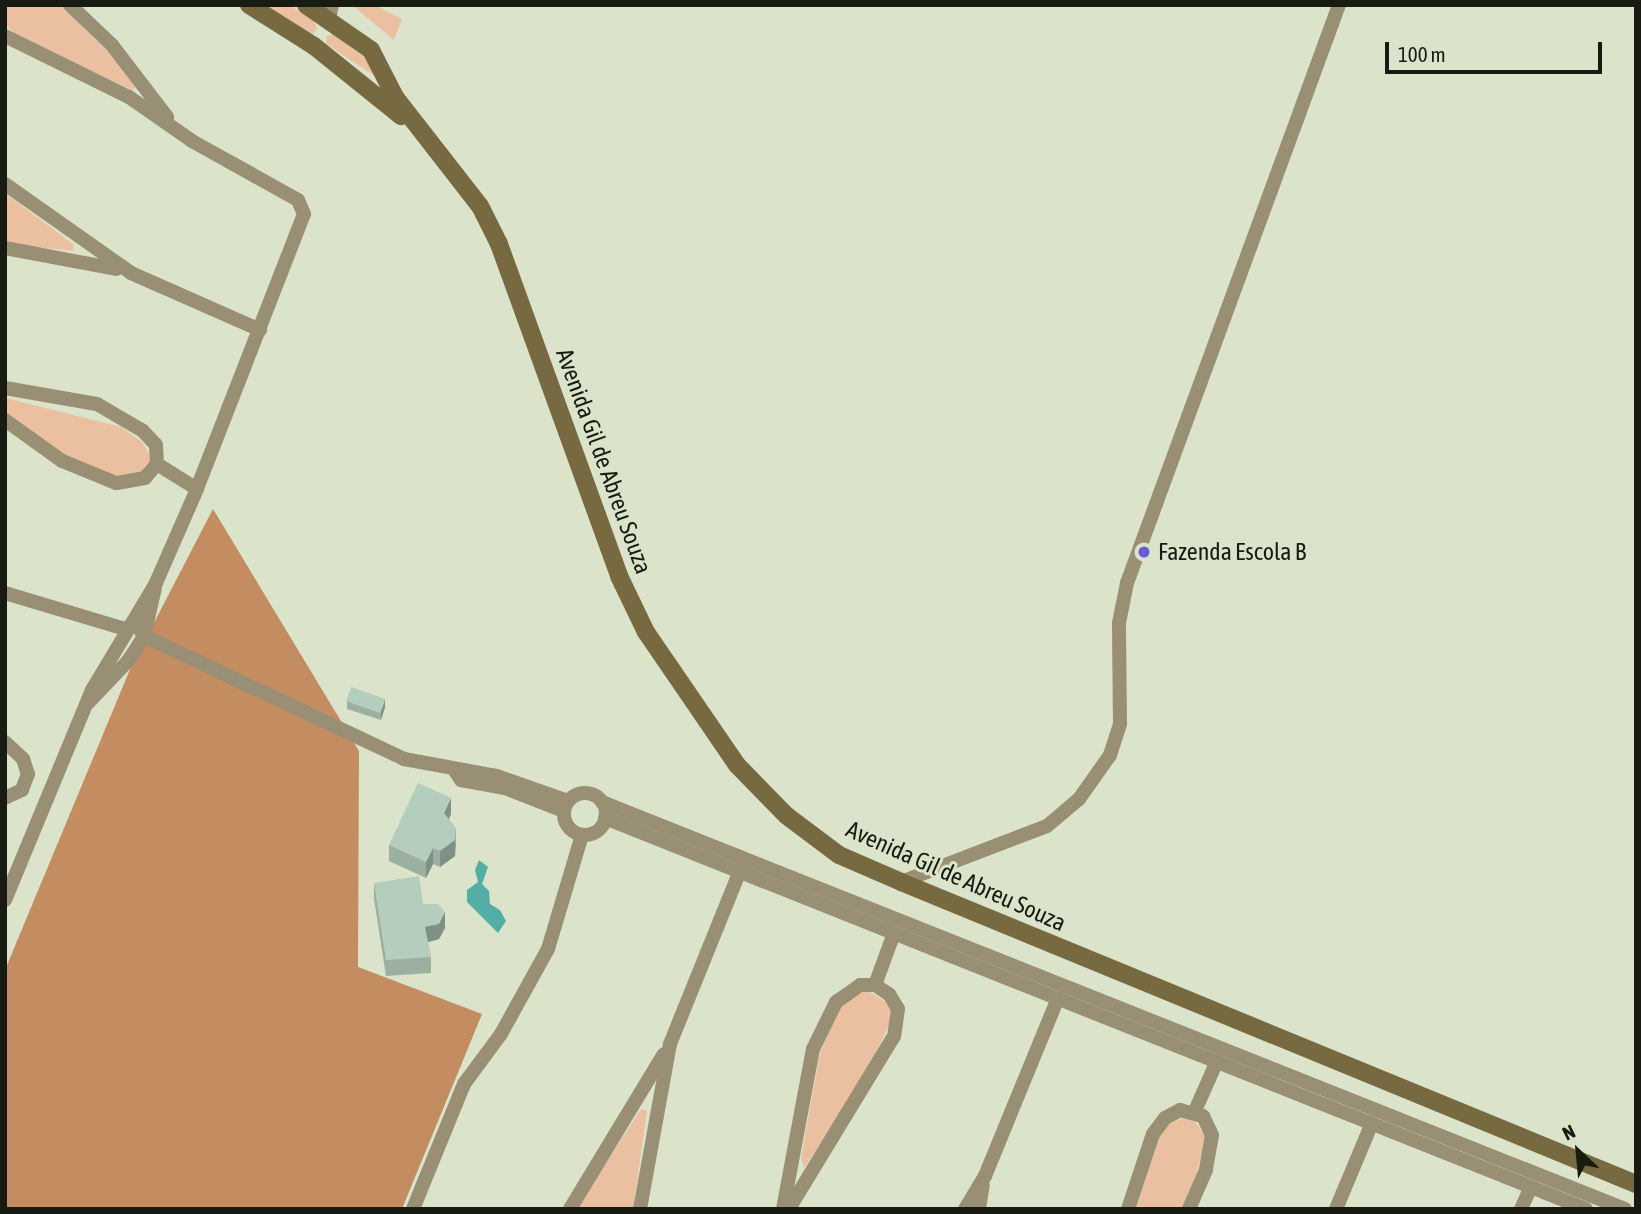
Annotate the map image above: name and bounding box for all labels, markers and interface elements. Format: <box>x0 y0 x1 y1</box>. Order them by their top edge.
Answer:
scale bar <box>1389 28 1606 72</box>
text: 100 m <box>1398 42 1446 66</box>
street label: Avenida Gil de Abreu Souza <box>550 344 658 578</box>
place label: Fazenda Escola B <box>1158 538 1306 566</box>
marker: Fazenda Escola B <box>1136 544 1152 560</box>
street label: Avenida Gil de Abreu Souza <box>842 815 1070 937</box>
north arrow <box>1543 1116 1613 1186</box>
text: N <box>1559 1120 1579 1144</box>

